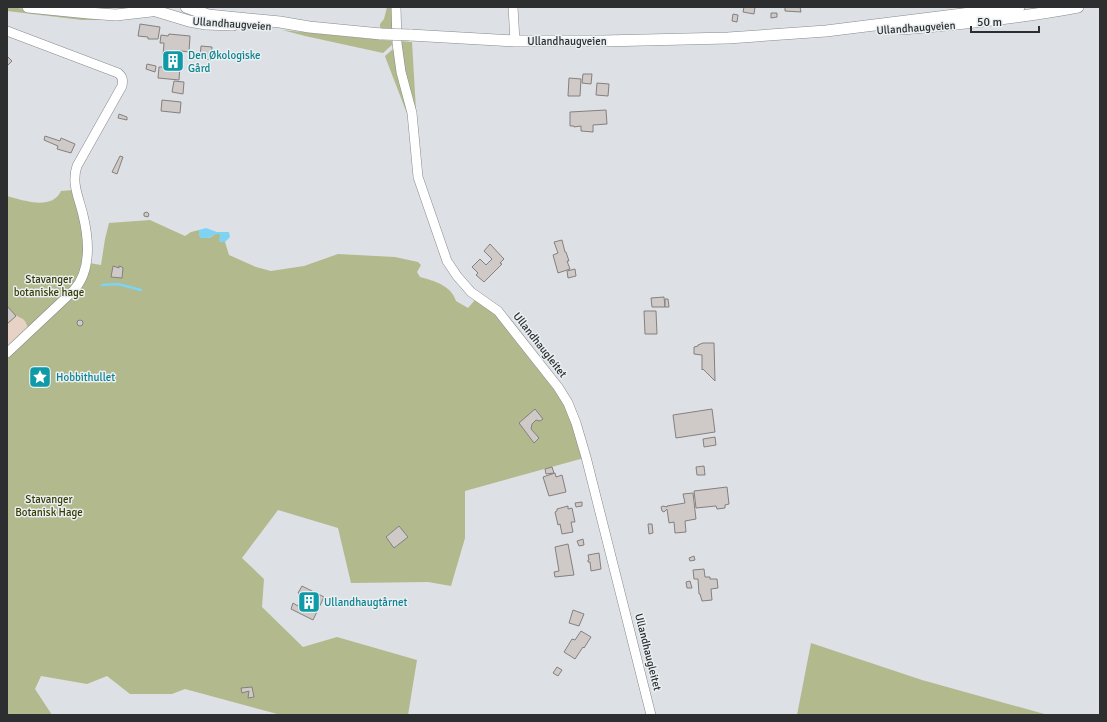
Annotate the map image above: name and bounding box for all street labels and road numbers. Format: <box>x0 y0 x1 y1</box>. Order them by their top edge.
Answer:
street label: Ullandhaugveien <box>192 15 272 33</box>
street label: Ullandhaugveien <box>876 19 956 37</box>
street label: Ullandhaugveien <box>527 35 607 48</box>
street label: Ullandhaugleitet <box>511 310 570 380</box>
street label: Ullandhaugleitet <box>632 612 664 692</box>

